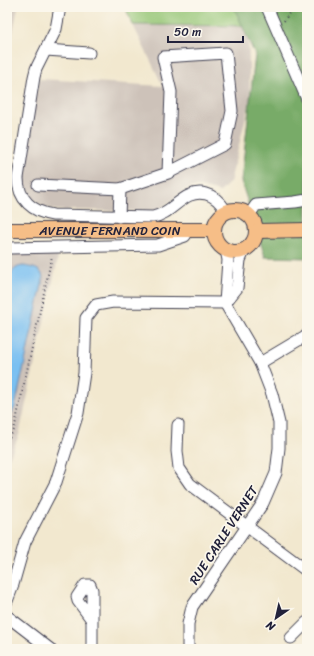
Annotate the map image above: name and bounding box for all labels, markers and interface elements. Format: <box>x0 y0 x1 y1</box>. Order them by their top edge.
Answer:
scale bar <box>168 18 243 44</box>
text: 50 m <box>174 21 201 43</box>
street label: AVENUE FERNAND COIN <box>38 219 181 242</box>
street label: RUE CARLE VERNET <box>183 480 265 589</box>
north arrow <box>256 598 296 638</box>
text: N <box>262 616 280 636</box>

